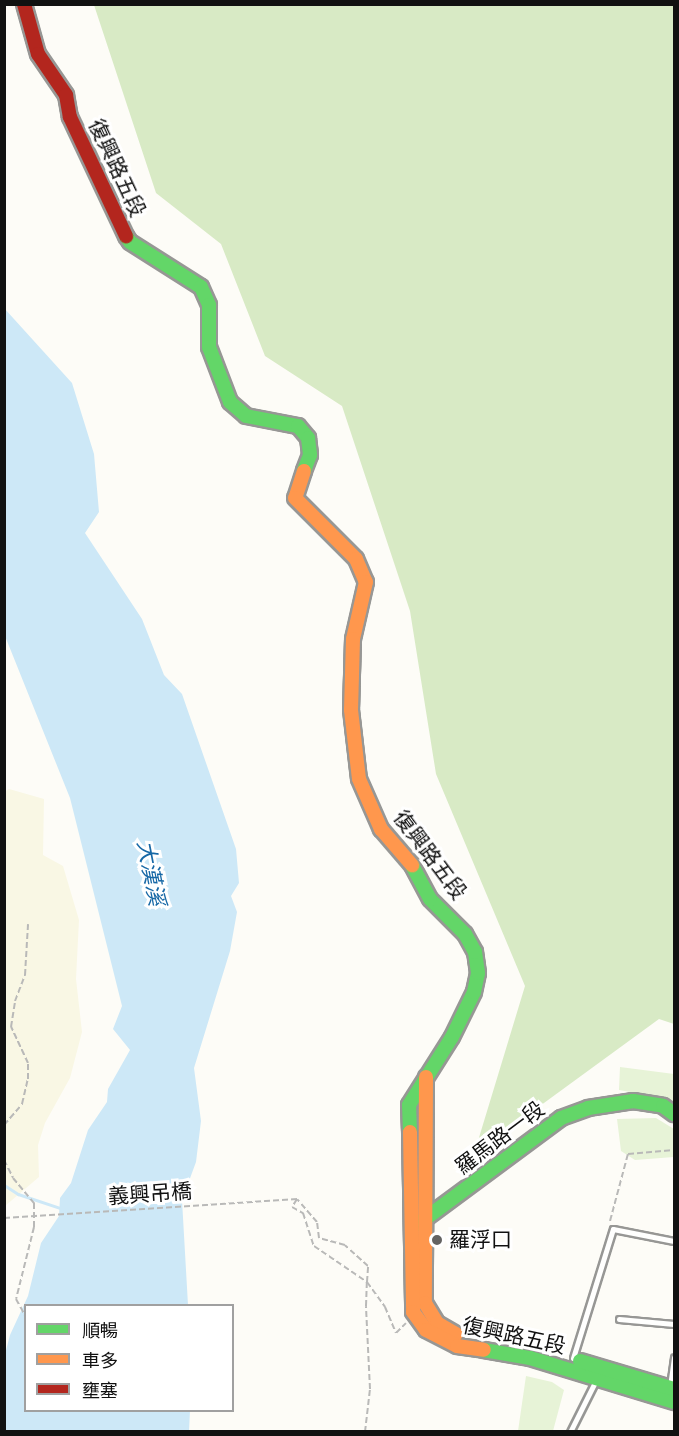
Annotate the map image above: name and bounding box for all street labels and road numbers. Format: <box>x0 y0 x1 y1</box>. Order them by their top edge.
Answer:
street label: 復興路五段 <box>83 115 151 221</box>
street label: 復興路五段 <box>388 805 472 905</box>
street label: 羅馬路一段 <box>450 1096 550 1180</box>
street label: 義興吊橋 <box>107 1179 193 1209</box>
street label: 復興路五段 <box>460 1313 568 1359</box>

